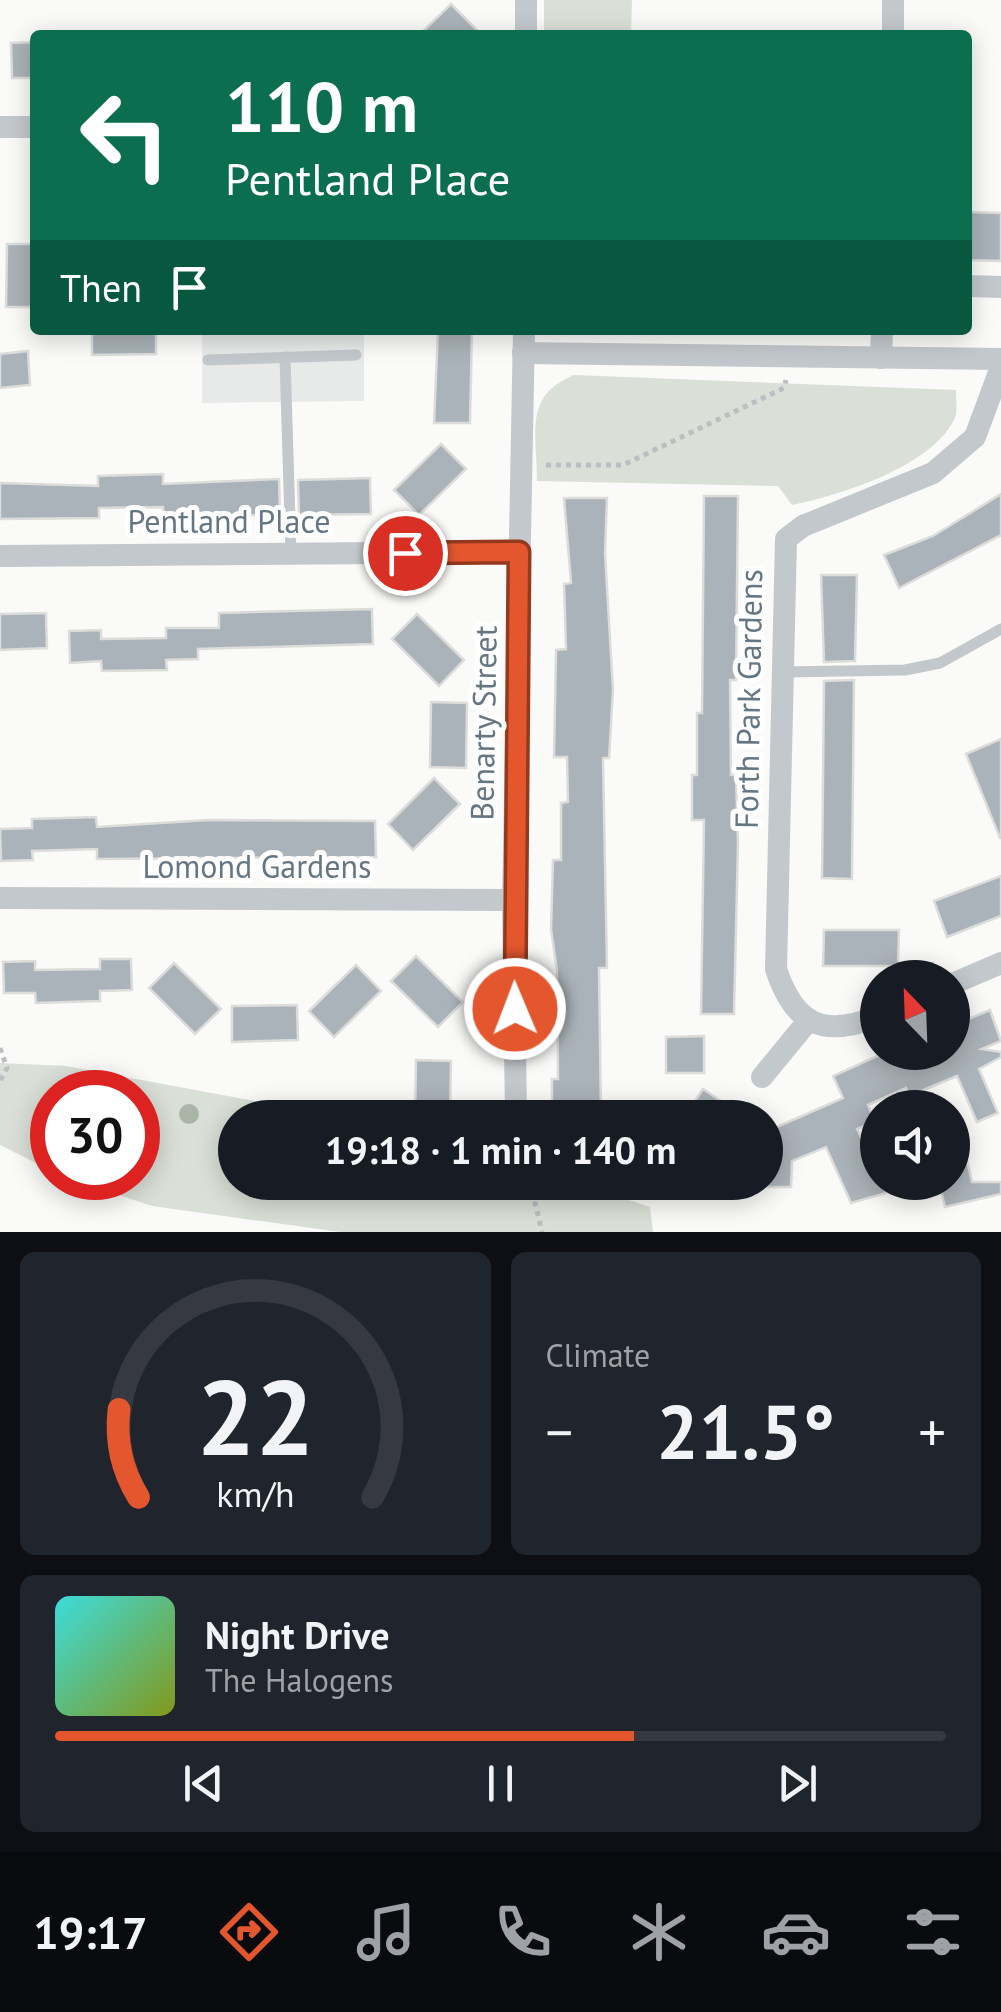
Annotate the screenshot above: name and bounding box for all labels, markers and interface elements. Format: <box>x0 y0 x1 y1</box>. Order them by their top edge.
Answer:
text: 110 m <box>225 61 418 151</box>
icon: left <box>60 70 190 200</box>
text: Pentland Place <box>225 149 510 207</box>
icon: arrive <box>162 260 217 315</box>
text: Then <box>60 263 142 312</box>
street label: Pentland Place <box>128 500 330 542</box>
pin <box>363 511 448 596</box>
icon: arrive <box>378 526 433 581</box>
street label: Forth Park Gardens <box>725 569 771 829</box>
street label: Benarty Street <box>460 625 506 821</box>
street label: Lomond Gardens <box>143 845 372 887</box>
position arrow <box>463 957 567 1061</box>
north arrow <box>860 960 970 1070</box>
map controls <box>860 960 970 1200</box>
speed limit sign: 30 <box>30 1070 160 1200</box>
button: sound <box>860 1090 970 1200</box>
text: 19:18 · 1 min · 140 m <box>325 1125 676 1174</box>
text: Climate <box>546 1334 650 1376</box>
text: 22 <box>196 1349 314 1484</box>
text: 21.5° <box>656 1383 835 1480</box>
text: − <box>546 1396 573 1467</box>
text: + <box>918 1396 946 1467</box>
text: km/h <box>216 1471 294 1517</box>
text: Night Drive <box>205 1610 389 1659</box>
text: The Halogens <box>205 1659 393 1701</box>
icon: previous <box>176 1756 231 1811</box>
icon: pause <box>473 1756 528 1811</box>
icon: next <box>770 1756 825 1811</box>
icon: directions <box>214 1897 284 1967</box>
icon: music <box>351 1897 421 1967</box>
icon: phone <box>488 1897 558 1967</box>
icon: climate <box>624 1897 694 1967</box>
icon: car <box>761 1897 831 1967</box>
icon: filters <box>898 1897 968 1967</box>
text: 19:17 <box>33 1903 148 1961</box>

